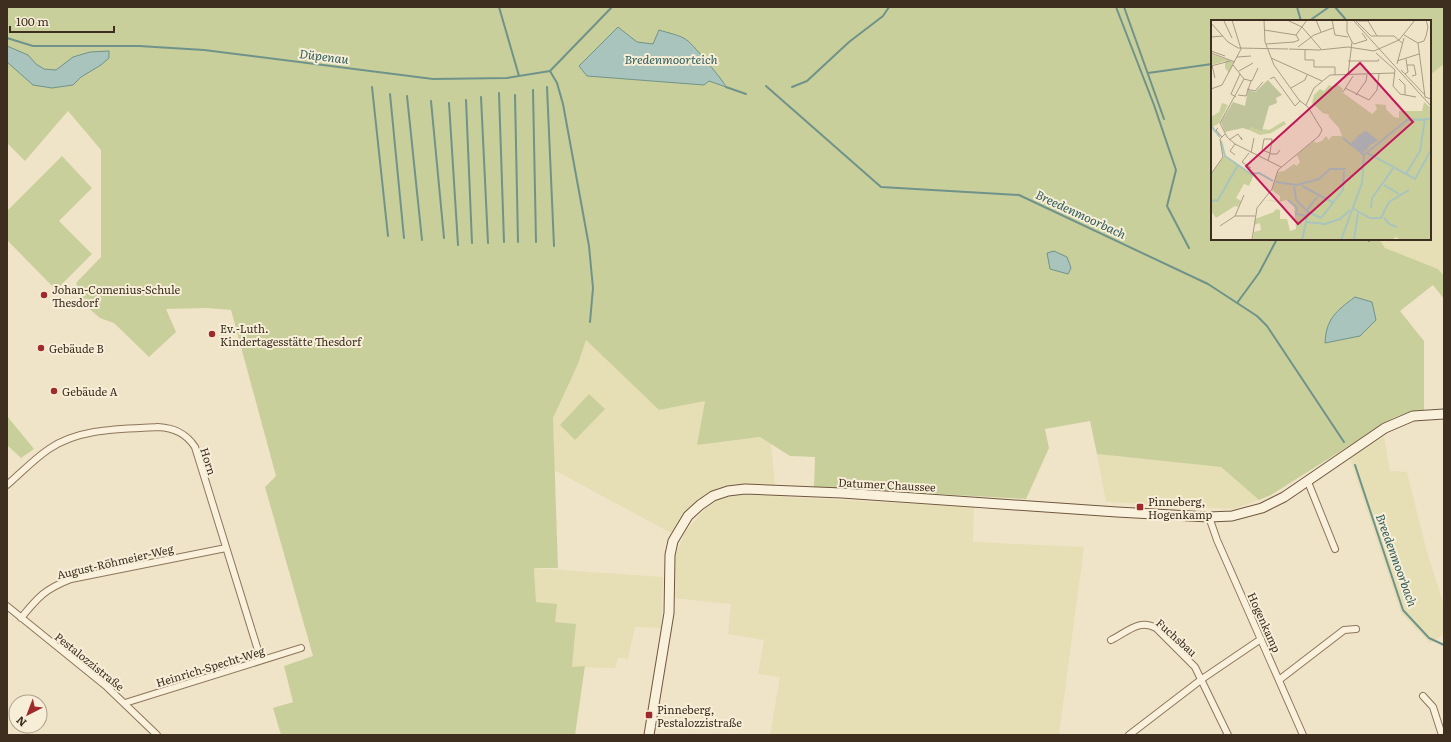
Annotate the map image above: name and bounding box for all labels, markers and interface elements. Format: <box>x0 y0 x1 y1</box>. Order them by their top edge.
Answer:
scale bar <box>10 8 114 34</box>
text: 100 m <box>16 12 49 30</box>
inset map <box>1211 20 1431 240</box>
water label: Düpenau <box>298 44 351 68</box>
water label: Bredenmoorteich <box>625 50 717 68</box>
water label: Breedenmoorbach <box>1033 185 1129 243</box>
place label: Johan-Comenius-Schule Thesdorf <box>52 281 180 310</box>
marker: Johan-Comenius-Schule Thesdorf <box>39 290 49 300</box>
place label: Ev.-Luth. Kindertagesstätte Thesdorf <box>220 320 362 349</box>
marker: Ev.-Luth. Kindertagesstätte Thesdorf <box>207 329 217 339</box>
place label: Gebäude B <box>49 340 104 356</box>
marker: Gebäude B <box>36 343 46 353</box>
place label: Gebäude A <box>62 383 118 399</box>
marker: Gebäude A <box>49 386 59 396</box>
street label: Horn <box>197 445 221 477</box>
street label: Datumer Chaussee <box>838 473 937 495</box>
place label: Pinneberg, Hogenkamp <box>1148 493 1212 522</box>
marker: Pinneberg, Hogenkamp <box>1135 502 1145 512</box>
water label: Breedenmoorbach <box>1372 511 1422 609</box>
street label: August-Röhmeier-Weg <box>55 540 176 582</box>
street label: Hogenkamp <box>1245 589 1285 655</box>
street label: Fuchsbau <box>1153 614 1201 660</box>
street label: Pestalozzistraße <box>52 628 128 694</box>
street label: Heinrich-Specht-Weg <box>154 642 267 690</box>
north arrow <box>8 694 48 734</box>
place label: Pinneberg, Pestalozzistraße <box>657 701 742 730</box>
marker: Pinneberg, Pestalozzistraße <box>644 710 654 720</box>
text: N <box>12 713 29 731</box>

